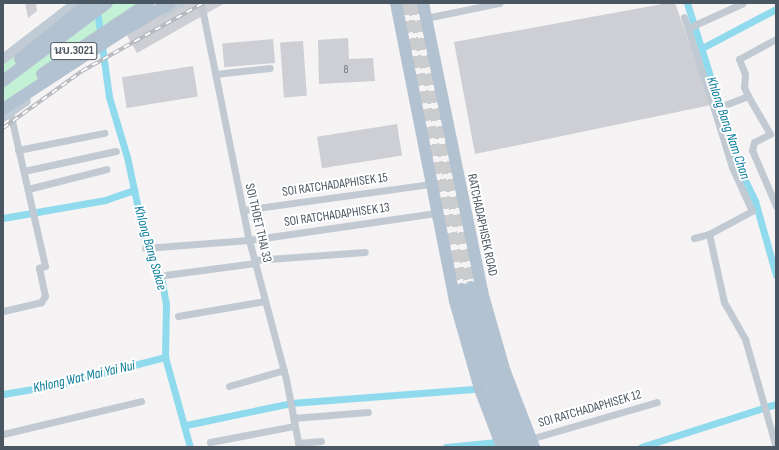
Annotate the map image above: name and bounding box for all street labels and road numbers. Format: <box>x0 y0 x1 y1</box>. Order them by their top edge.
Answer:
road number: นบ.3021 <box>50 41 98 61</box>
street label: SOI RATCHADAPHISEK 15 <box>281 170 389 200</box>
street label: RATCHADAPHISEK ROAD <box>464 172 500 278</box>
street label: SOI THOET THAI 33 <box>241 182 275 264</box>
street label: SOI RATCHADAPHISEK 13 <box>283 200 391 230</box>
street label: SOI RATCHADAPHISEK 12 <box>537 387 643 431</box>

